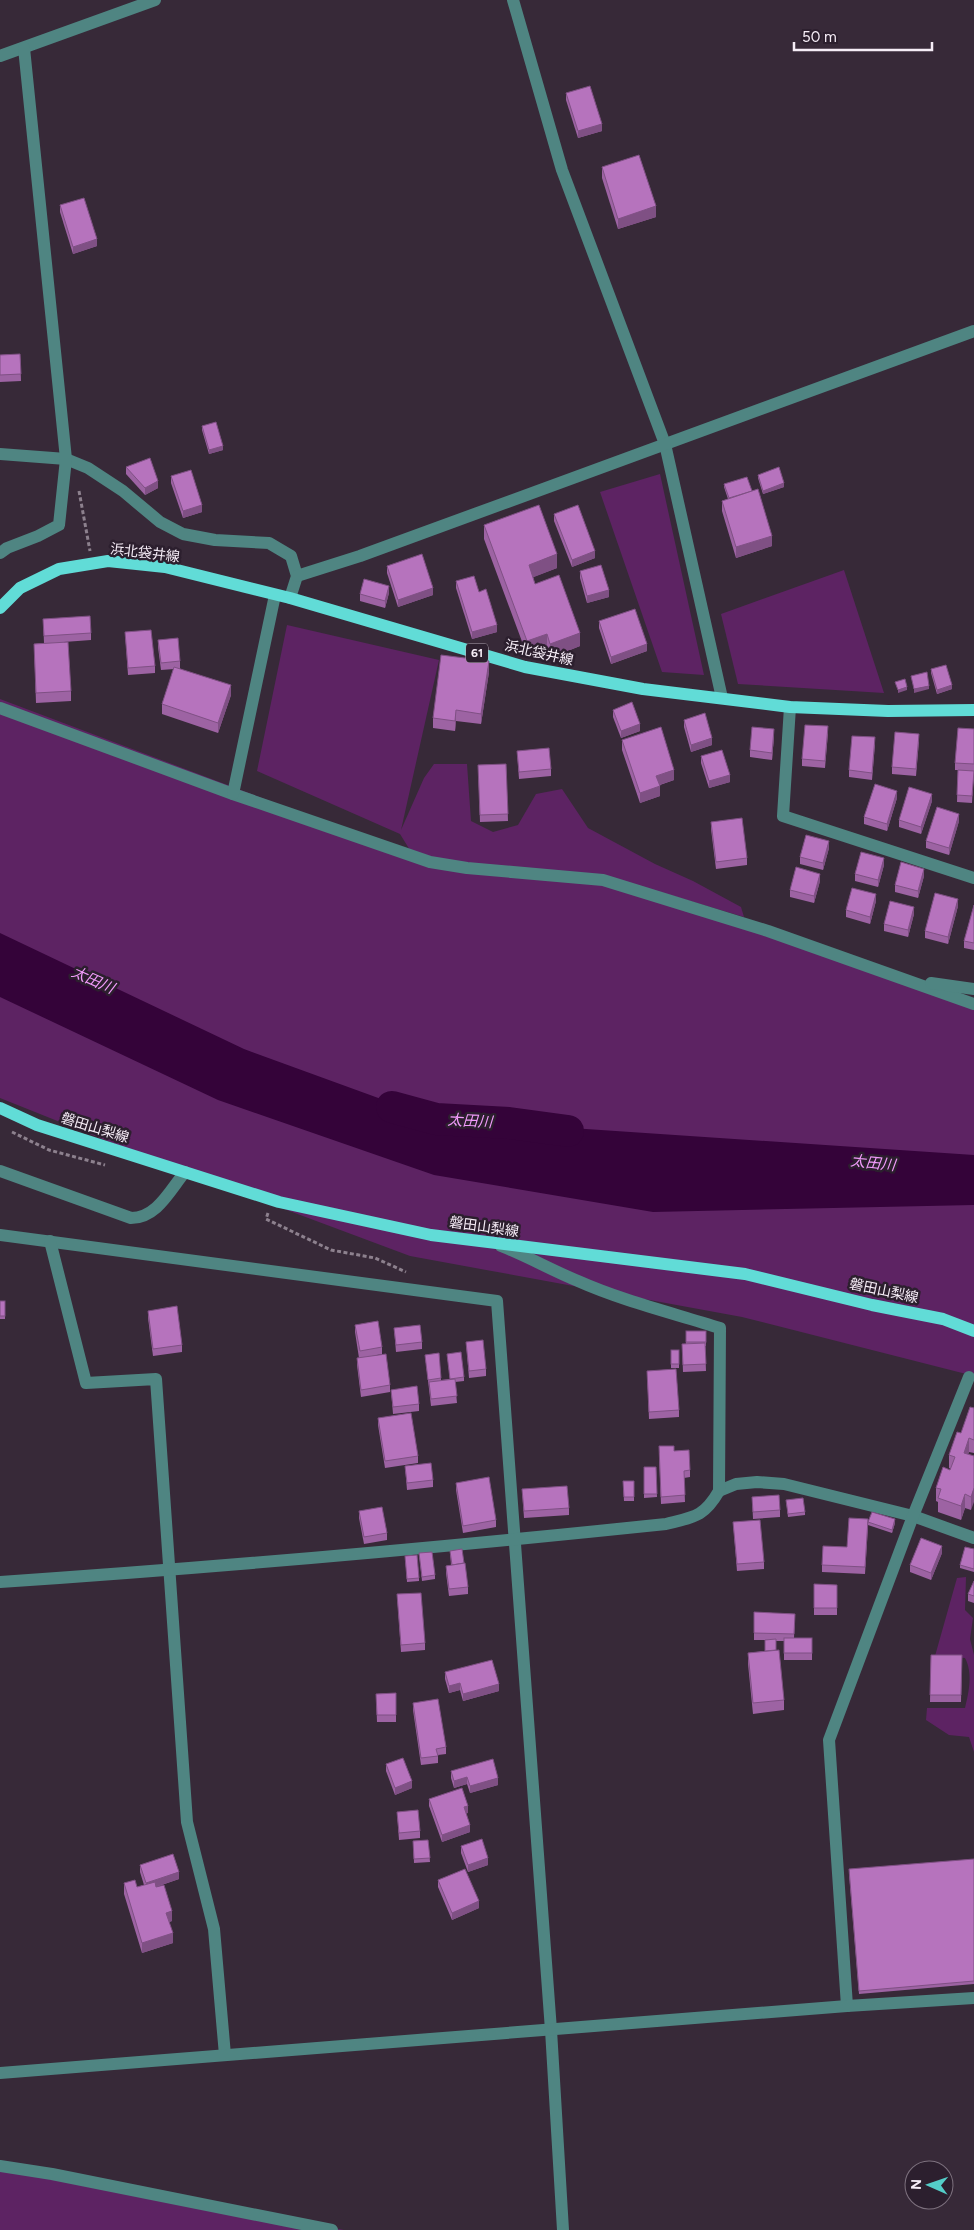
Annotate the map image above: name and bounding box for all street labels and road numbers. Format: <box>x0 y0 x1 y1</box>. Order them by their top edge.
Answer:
street label: 浜北袋井線 <box>109 540 181 566</box>
street label: 浜北袋井線 <box>503 637 575 669</box>
road number: 61 <box>466 644 488 662</box>
street label: 磐田山梨線 <box>59 1110 131 1146</box>
street label: 磐田山梨線 <box>448 1214 520 1240</box>
street label: 磐田山梨線 <box>848 1275 920 1307</box>

